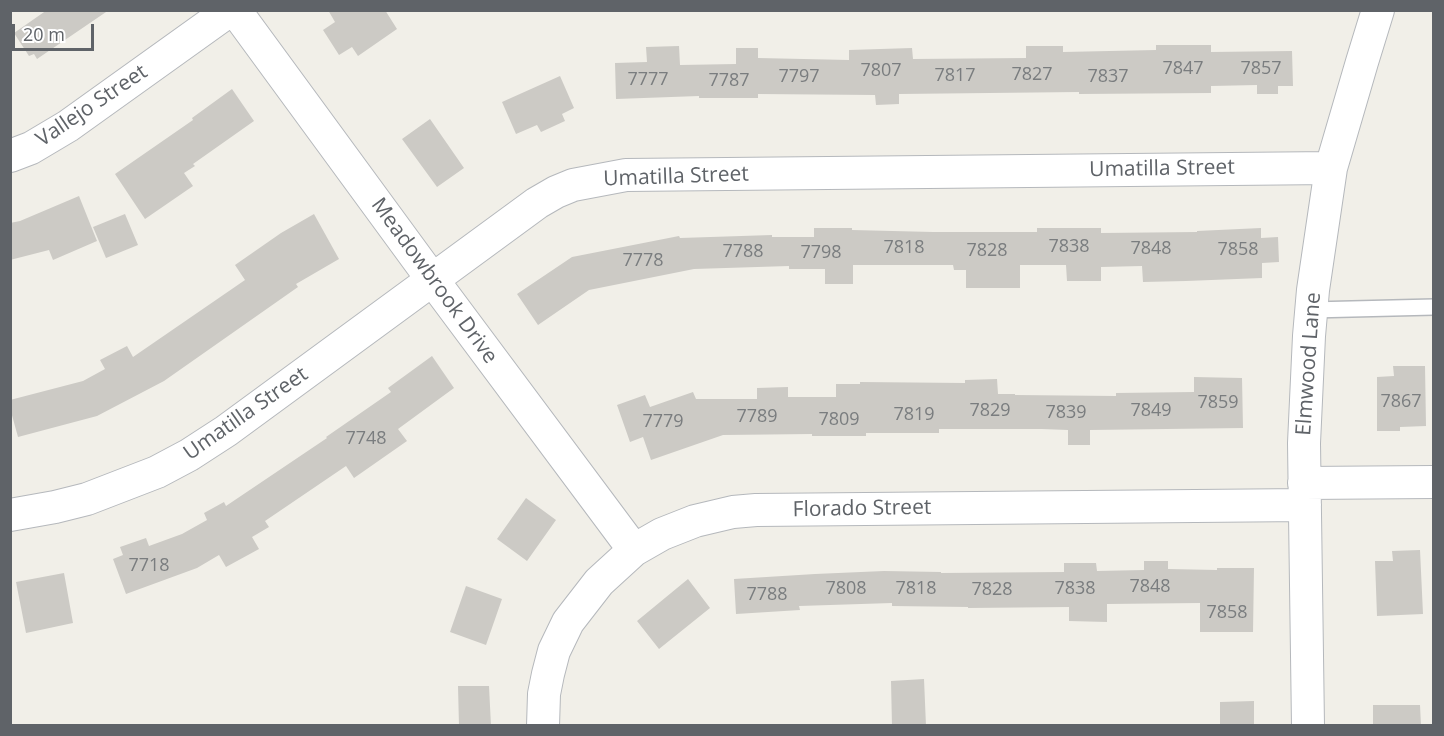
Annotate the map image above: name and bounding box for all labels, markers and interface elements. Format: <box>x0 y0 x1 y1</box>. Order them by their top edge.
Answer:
scale bar <box>15 12 98 50</box>
text: 20 m <box>23 22 65 46</box>
house number: 7847 <box>1162 58 1204 80</box>
house number: 7857 <box>1240 58 1282 80</box>
street label: Vallejo Street <box>32 60 152 152</box>
house number: 7807 <box>860 60 902 82</box>
house number: 7827 <box>1011 64 1053 86</box>
house number: 7817 <box>934 65 976 87</box>
house number: 7797 <box>778 66 820 88</box>
house number: 7837 <box>1087 66 1129 88</box>
house number: 7777 <box>627 69 669 91</box>
house number: 7787 <box>708 70 750 92</box>
street label: Umatilla Street <box>1089 155 1235 183</box>
street label: Umatilla Street <box>603 162 749 192</box>
street label: Meadowbrook Drive <box>365 193 503 369</box>
house number: 7838 <box>1048 236 1090 258</box>
house number: 7818 <box>883 237 925 259</box>
house number: 7848 <box>1130 238 1172 260</box>
house number: 7858 <box>1217 239 1259 261</box>
house number: 7828 <box>966 240 1008 262</box>
house number: 7788 <box>722 241 764 263</box>
house number: 7798 <box>800 242 842 264</box>
house number: 7778 <box>622 250 664 272</box>
street label: Elmwood Lane <box>1291 292 1327 436</box>
street label: Umatilla Street <box>179 362 313 466</box>
house number: 7867 <box>1380 391 1422 413</box>
house number: 7859 <box>1197 392 1239 414</box>
house number: 7829 <box>969 400 1011 422</box>
house number: 7849 <box>1130 400 1172 422</box>
house number: 7839 <box>1045 402 1087 424</box>
house number: 7819 <box>893 404 935 426</box>
house number: 7789 <box>736 406 778 428</box>
house number: 7809 <box>818 409 860 431</box>
house number: 7779 <box>642 411 684 433</box>
house number: 7748 <box>345 428 387 450</box>
street label: Florado Street <box>792 495 932 523</box>
house number: 7718 <box>128 555 170 577</box>
house number: 7848 <box>1129 576 1171 598</box>
house number: 7808 <box>825 578 867 600</box>
house number: 7818 <box>895 578 937 600</box>
house number: 7838 <box>1054 578 1096 600</box>
house number: 7828 <box>971 579 1013 601</box>
house number: 7788 <box>746 584 788 606</box>
house number: 7858 <box>1206 602 1248 624</box>

